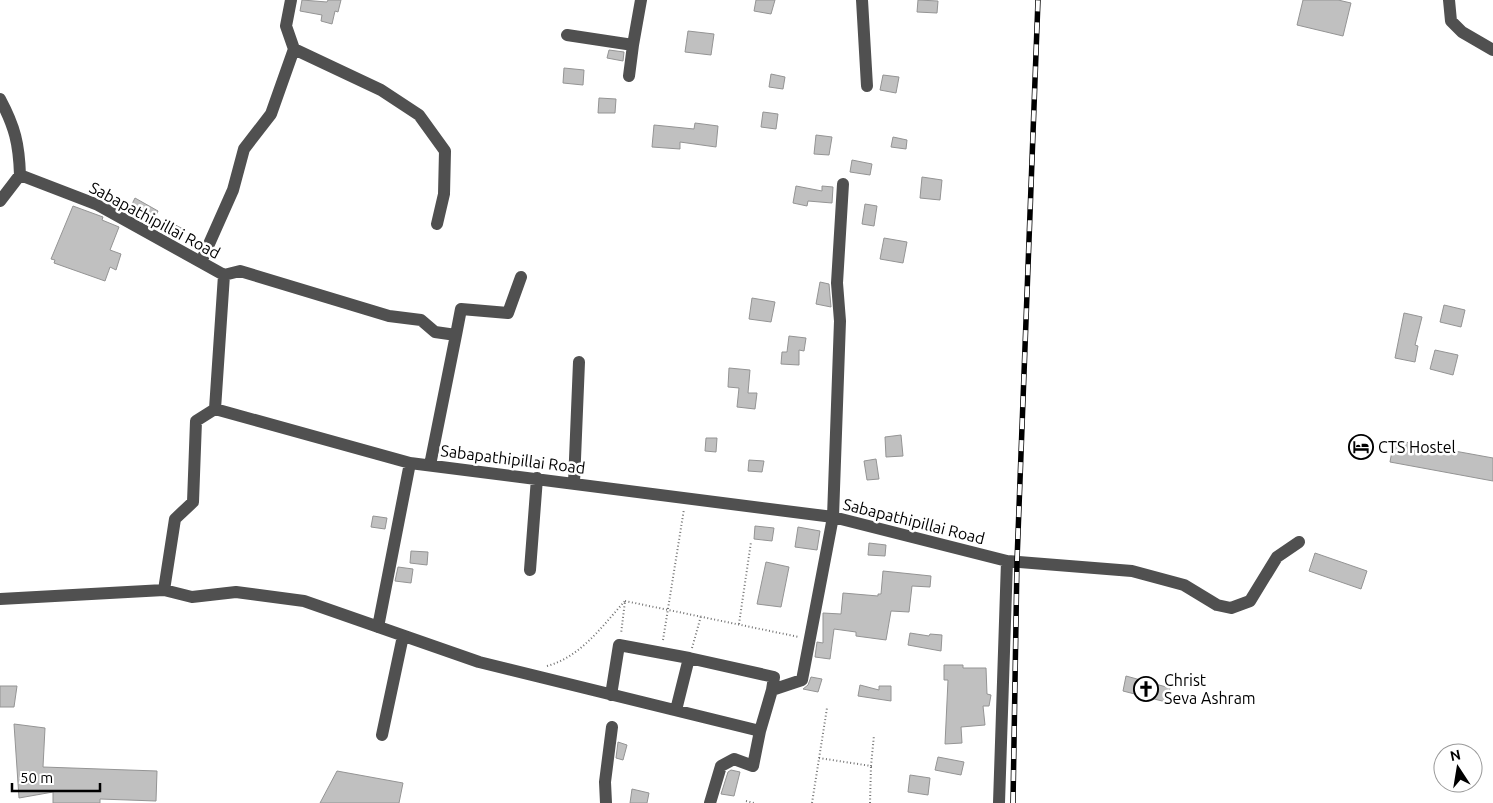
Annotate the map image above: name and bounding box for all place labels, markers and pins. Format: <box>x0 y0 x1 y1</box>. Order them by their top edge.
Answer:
hotel icon: CTS Hostel <box>1348 434 1374 460</box>
place label: CTS Hostel <box>1378 438 1456 456</box>
place label: Christ Seva Ashram <box>1164 671 1256 707</box>
church icon: Christ Seva Ashram <box>1133 676 1159 702</box>

